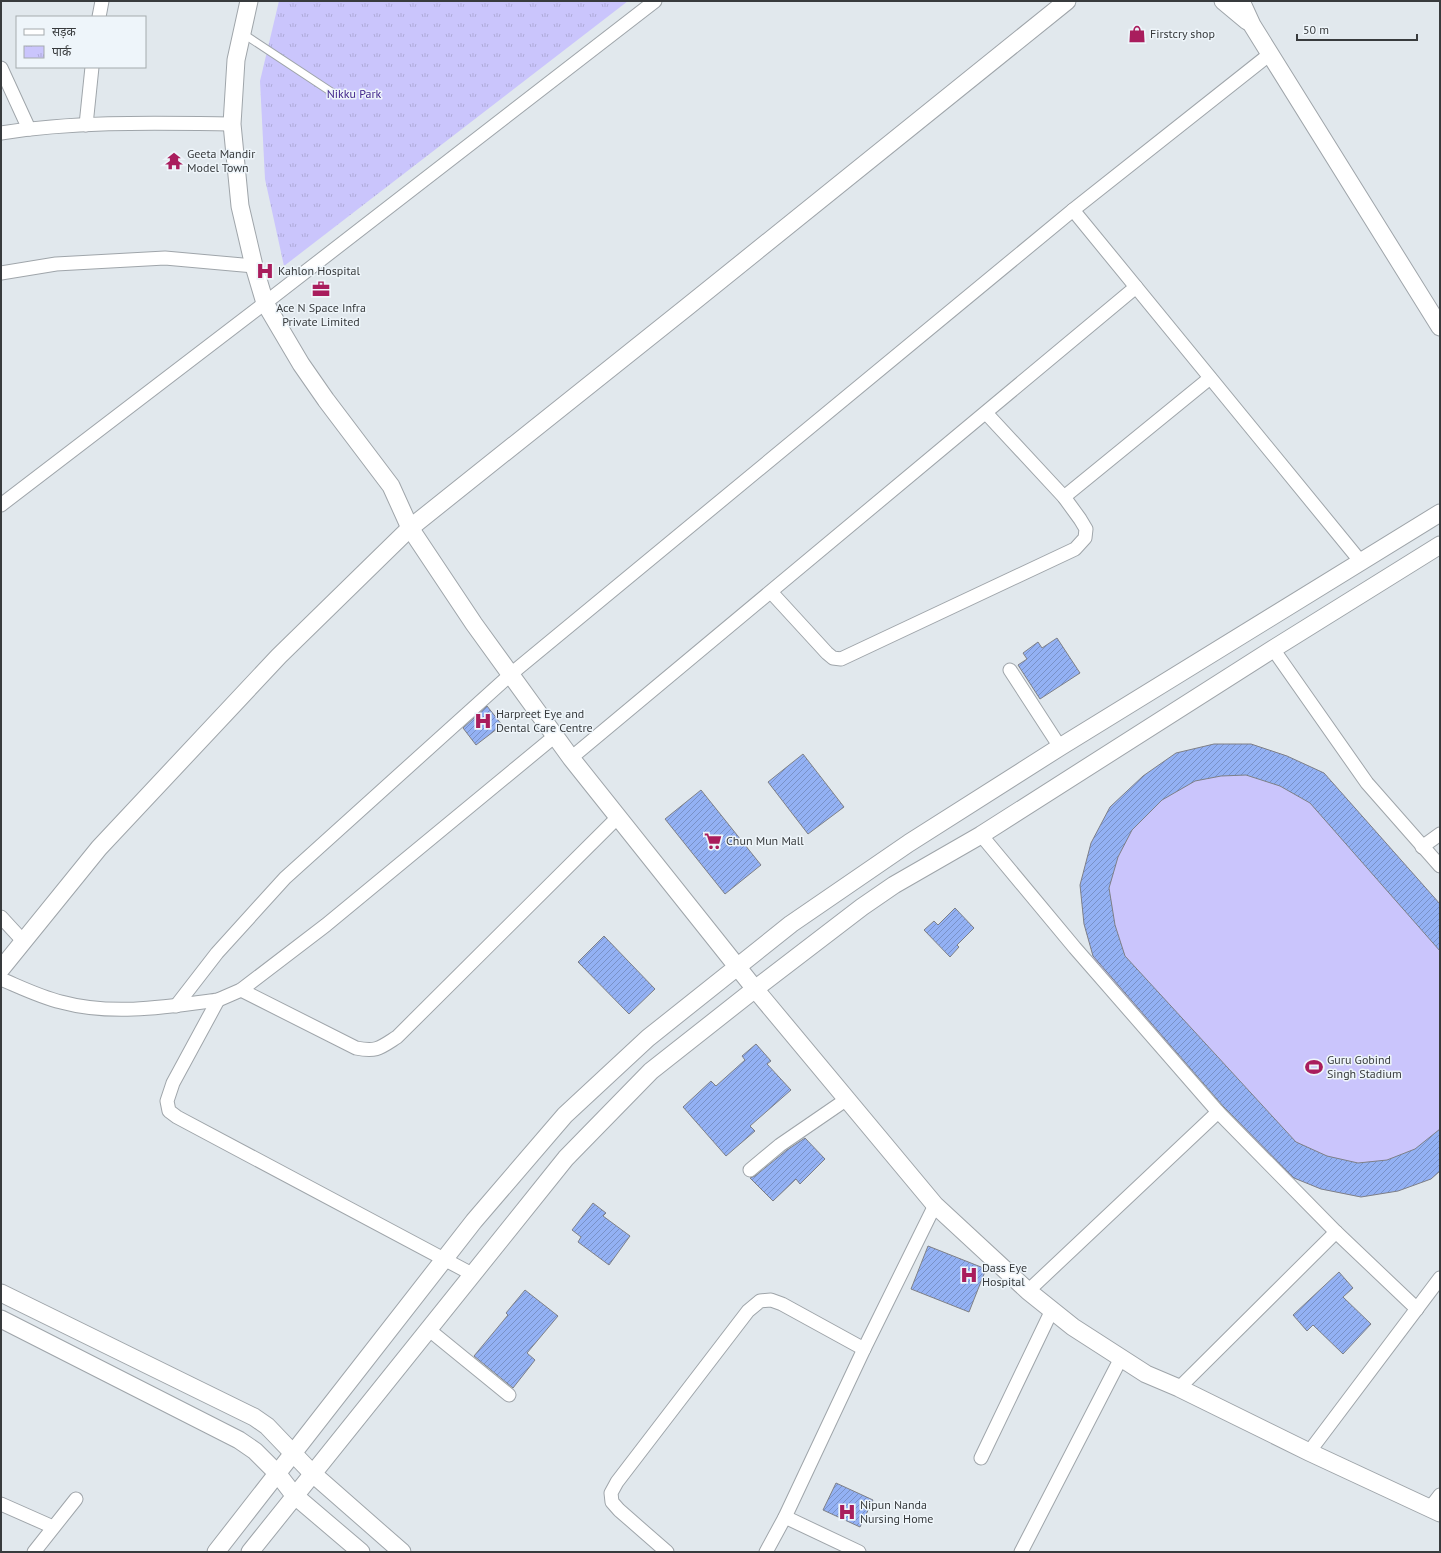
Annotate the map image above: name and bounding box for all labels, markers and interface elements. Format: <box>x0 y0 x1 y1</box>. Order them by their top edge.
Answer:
legend <box>16 16 146 68</box>
scale bar <box>1297 16 1417 42</box>
text: 50 m <box>1303 22 1329 37</box>
text: सड़क <box>52 24 77 39</box>
shop icon: Firstcry shop <box>1127 24 1147 44</box>
place label: Firstcry shop <box>1150 26 1215 41</box>
text: पार्क <box>52 44 72 59</box>
park label: Nikku Park <box>327 86 382 101</box>
place label: Geeta Mandir Model Town <box>187 146 255 175</box>
temple icon: Geeta Mandir Model Town <box>164 151 184 171</box>
hospital icon: Kahlon Hospital <box>255 261 275 281</box>
place label: Kahlon Hospital <box>278 263 360 278</box>
office icon: Ace N Space Infra Private Limited <box>311 279 331 299</box>
place label: Ace N Space Infra Private Limited <box>276 300 366 329</box>
place label: Harpreet Eye and Dental Care Centre <box>496 706 593 735</box>
hospital icon: Harpreet Eye and Dental Care Centre <box>473 711 493 731</box>
supermarket icon: Chun Mun Mall <box>703 831 723 851</box>
place label: Chun Mun Mall <box>726 833 804 848</box>
place label: Guru Gobind Singh Stadium <box>1327 1052 1402 1081</box>
sports icon: Guru Gobind Singh Stadium <box>1304 1057 1324 1077</box>
place label: Dass Eye Hospital <box>982 1260 1027 1289</box>
hospital icon: Dass Eye Hospital <box>959 1265 979 1285</box>
place label: Nipun Nanda Nursing Home <box>860 1497 933 1526</box>
hospital icon: Nipun Nanda Nursing Home <box>837 1502 857 1522</box>

